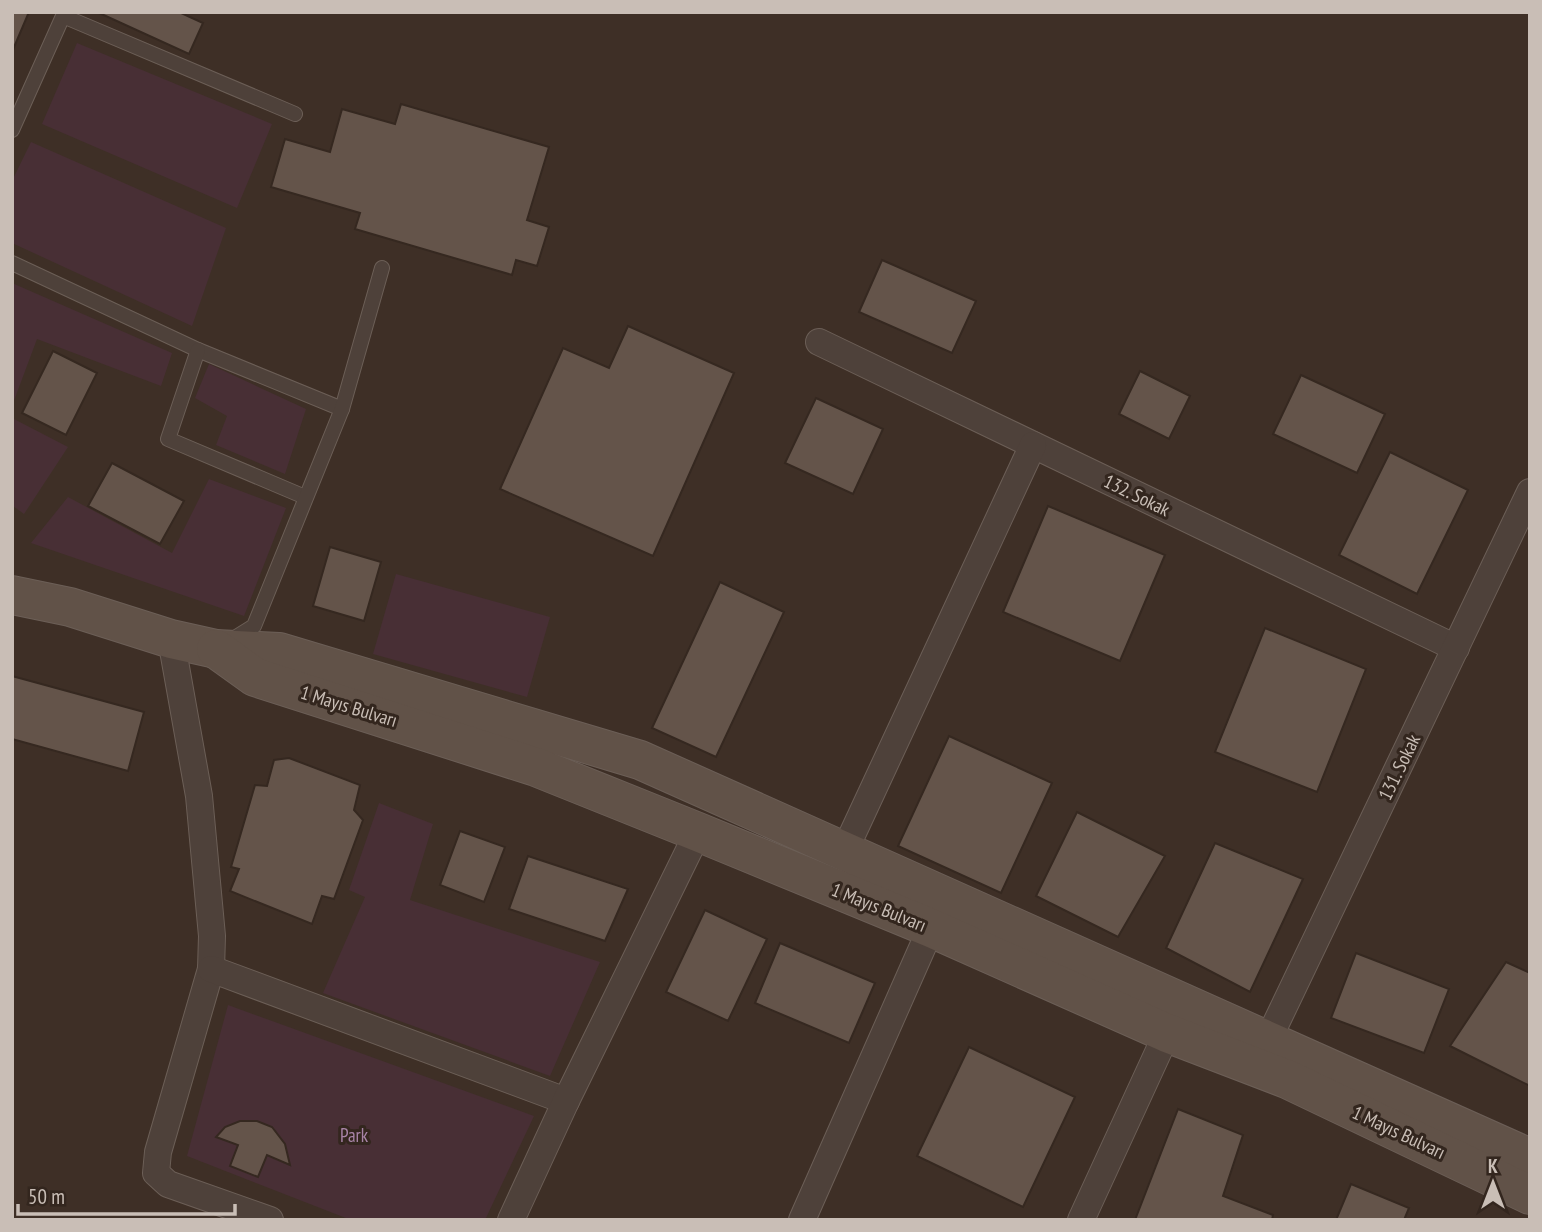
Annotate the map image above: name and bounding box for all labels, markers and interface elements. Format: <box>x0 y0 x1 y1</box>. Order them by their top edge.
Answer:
street label: 132. Sokak <box>1100 469 1174 522</box>
street label: 1 Mayıs Bulvarı <box>298 680 400 732</box>
street label: 131. Sokak <box>1373 730 1426 804</box>
street label: 1 Mayıs Bulvarı <box>828 877 930 937</box>
street label: 1 Mayıs Bulvarı <box>1349 1100 1449 1164</box>
park label: Park <box>340 1123 369 1147</box>
north arrow <box>1458 1148 1528 1218</box>
text: K <box>1488 1154 1498 1178</box>
scale bar <box>18 1172 234 1216</box>
text: 50 m <box>28 1183 65 1210</box>

